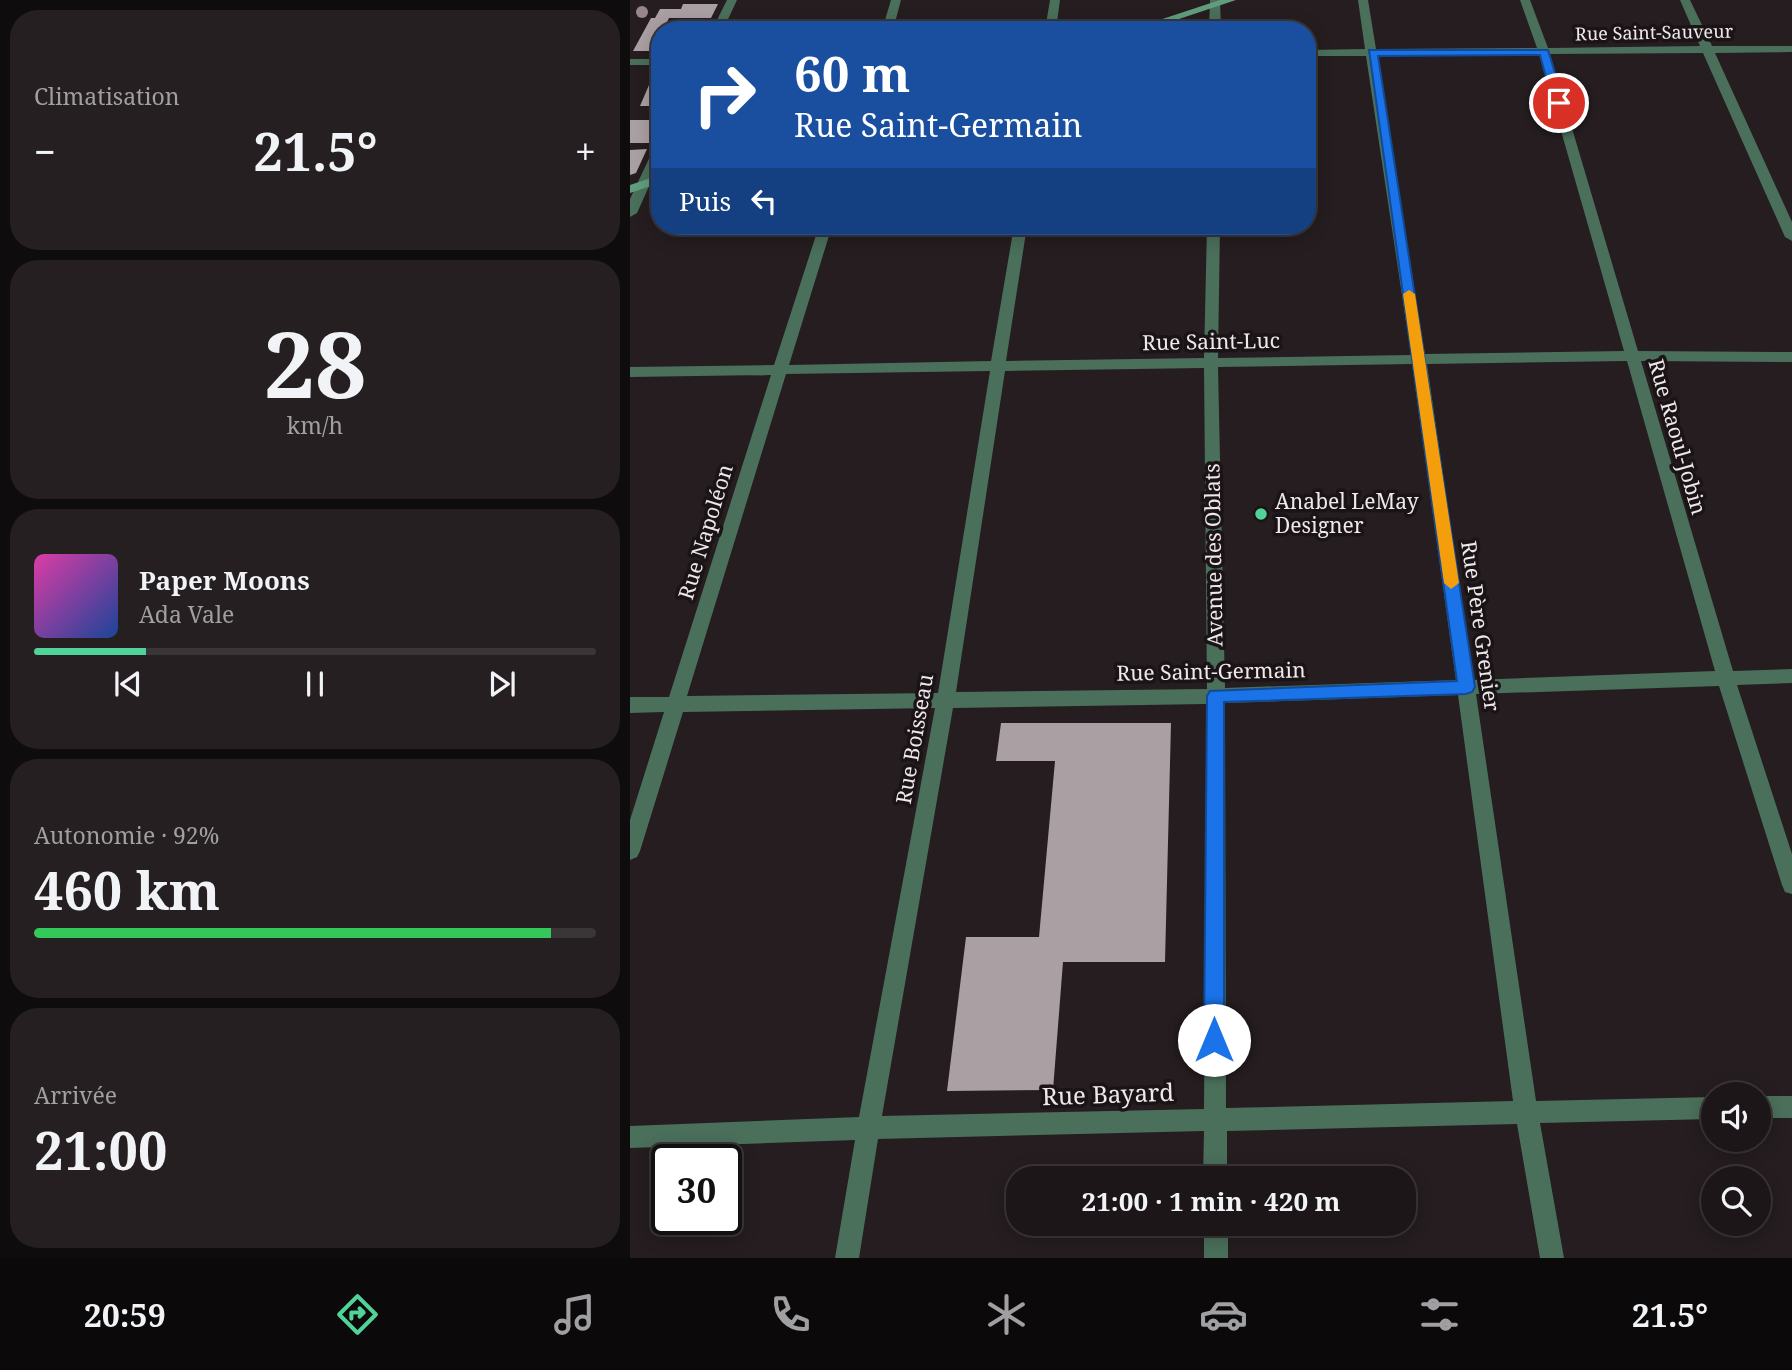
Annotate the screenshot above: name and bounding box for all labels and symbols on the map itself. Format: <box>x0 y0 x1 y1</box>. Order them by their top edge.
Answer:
street label: Rue Saint-Sauveur <box>1575 19 1734 45</box>
pin <box>1529 73 1589 133</box>
street label: Rue Saint-Luc <box>1142 326 1280 356</box>
street label: Rue Raoul-Jobin <box>1642 356 1714 518</box>
street label: Rue Napoléon <box>671 461 739 603</box>
street label: Avenue des Oblats <box>1197 463 1229 647</box>
place label: Anabel LeMay Designer <box>1275 487 1419 539</box>
marker: Anabel LeMay Designer <box>1253 506 1269 522</box>
street label: Rue Père Grenier <box>1455 539 1507 713</box>
street label: Rue Saint-Germain <box>1116 655 1306 687</box>
street label: Rue Boisseau <box>889 672 939 806</box>
position arrow <box>1177 1003 1251 1077</box>
street label: Rue Bayard <box>1041 1075 1175 1112</box>
speed limit sign: 30 <box>651 1144 742 1235</box>

